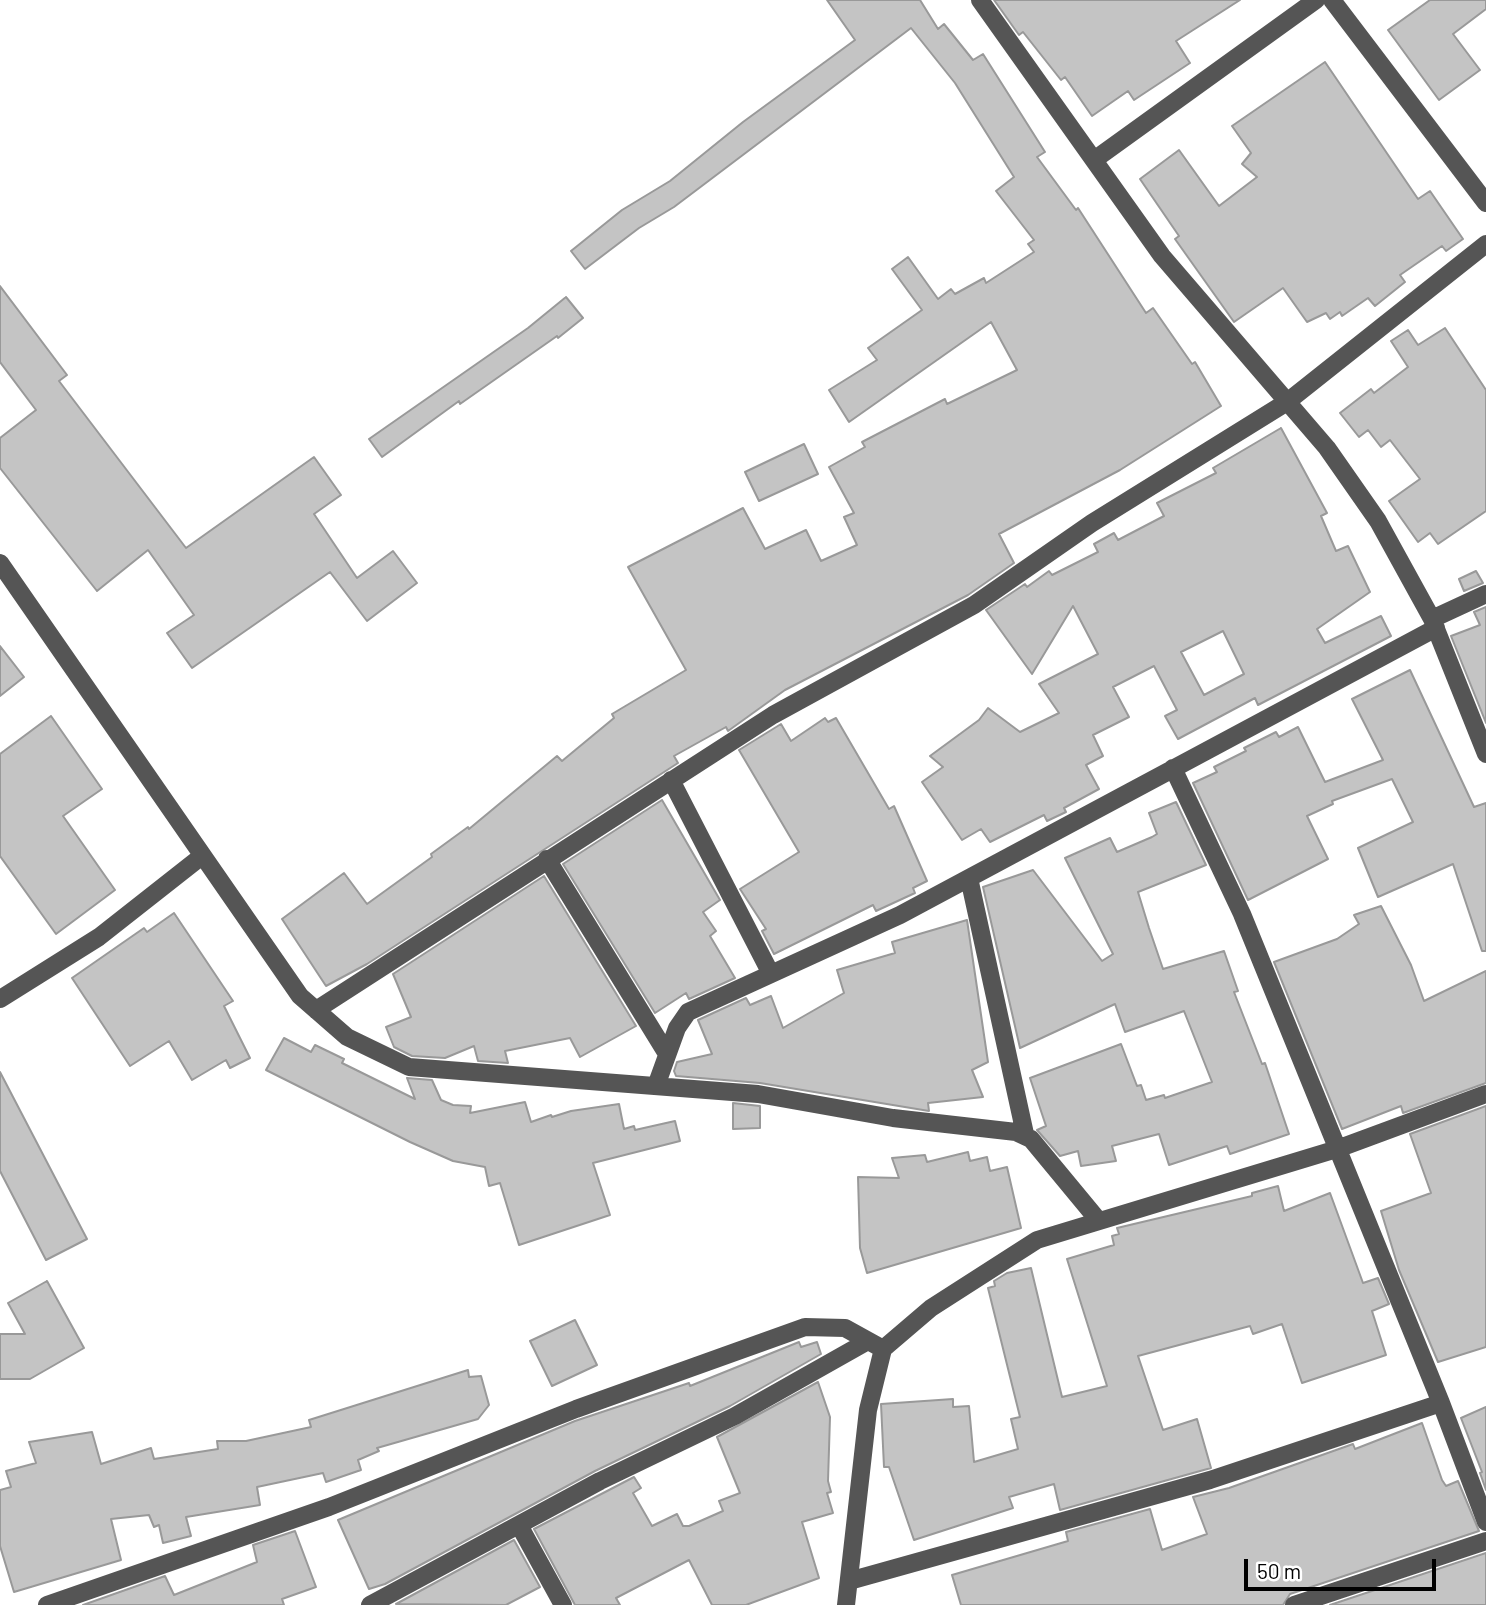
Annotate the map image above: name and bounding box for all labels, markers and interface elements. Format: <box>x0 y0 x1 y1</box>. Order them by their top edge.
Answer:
scale bar <box>1248 1546 1440 1590</box>
text: 50 m <box>1257 1558 1301 1583</box>

